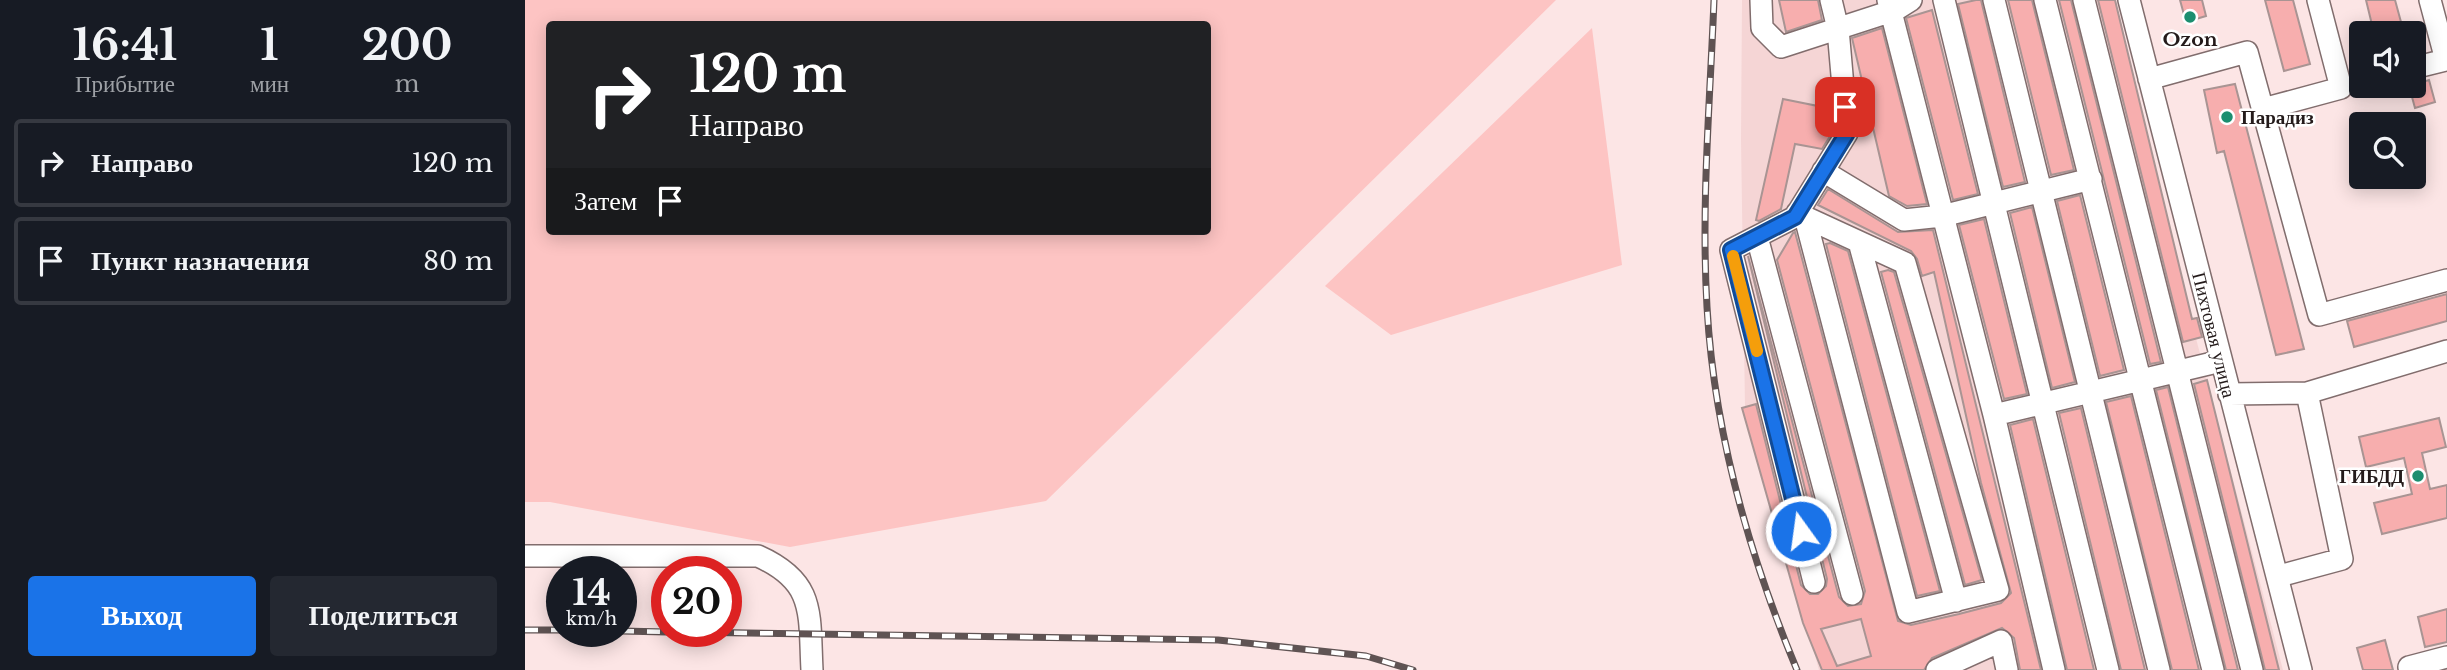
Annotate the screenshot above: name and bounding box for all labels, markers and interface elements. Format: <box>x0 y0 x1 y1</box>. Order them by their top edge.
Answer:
marker: Ozon <box>2182 9 2198 25</box>
text: 16:41 <box>73 19 177 71</box>
text: 1 <box>260 19 279 71</box>
text: 200 <box>362 19 452 71</box>
map controls <box>2349 21 2426 189</box>
button: sound <box>2349 21 2426 98</box>
place label: Ozon <box>2163 28 2218 51</box>
text: 120 m <box>689 44 847 105</box>
icon: right <box>574 49 665 140</box>
text: Прибытие <box>75 70 175 98</box>
text: мин <box>250 70 289 98</box>
text: m <box>395 70 419 98</box>
pin <box>1815 77 1875 137</box>
icon: arrive <box>1826 88 1864 126</box>
text: Направо <box>689 105 804 145</box>
place label: Парадиз <box>2241 106 2314 129</box>
marker: Парадиз <box>2219 109 2235 125</box>
button: search <box>2349 112 2426 189</box>
icon: right <box>32 144 70 182</box>
text: Направо <box>91 147 193 179</box>
text: 120 m <box>411 147 493 179</box>
icon: arrive <box>651 182 689 220</box>
text: Затем <box>574 185 637 217</box>
icon: arrive <box>32 242 70 280</box>
text: Пункт назначения <box>91 245 309 277</box>
text: 80 m <box>423 245 493 277</box>
street label: Пихтовая улица <box>2187 270 2241 401</box>
place label: ГИБДД <box>2339 465 2404 488</box>
marker: ГИБДД <box>2410 468 2426 484</box>
position arrow <box>1764 494 1838 568</box>
speed limit sign: 20 <box>651 556 742 647</box>
text: 14 <box>572 571 611 614</box>
button: Выход <box>28 576 256 656</box>
button: Поделиться <box>270 576 497 656</box>
text: km/h <box>566 608 617 630</box>

